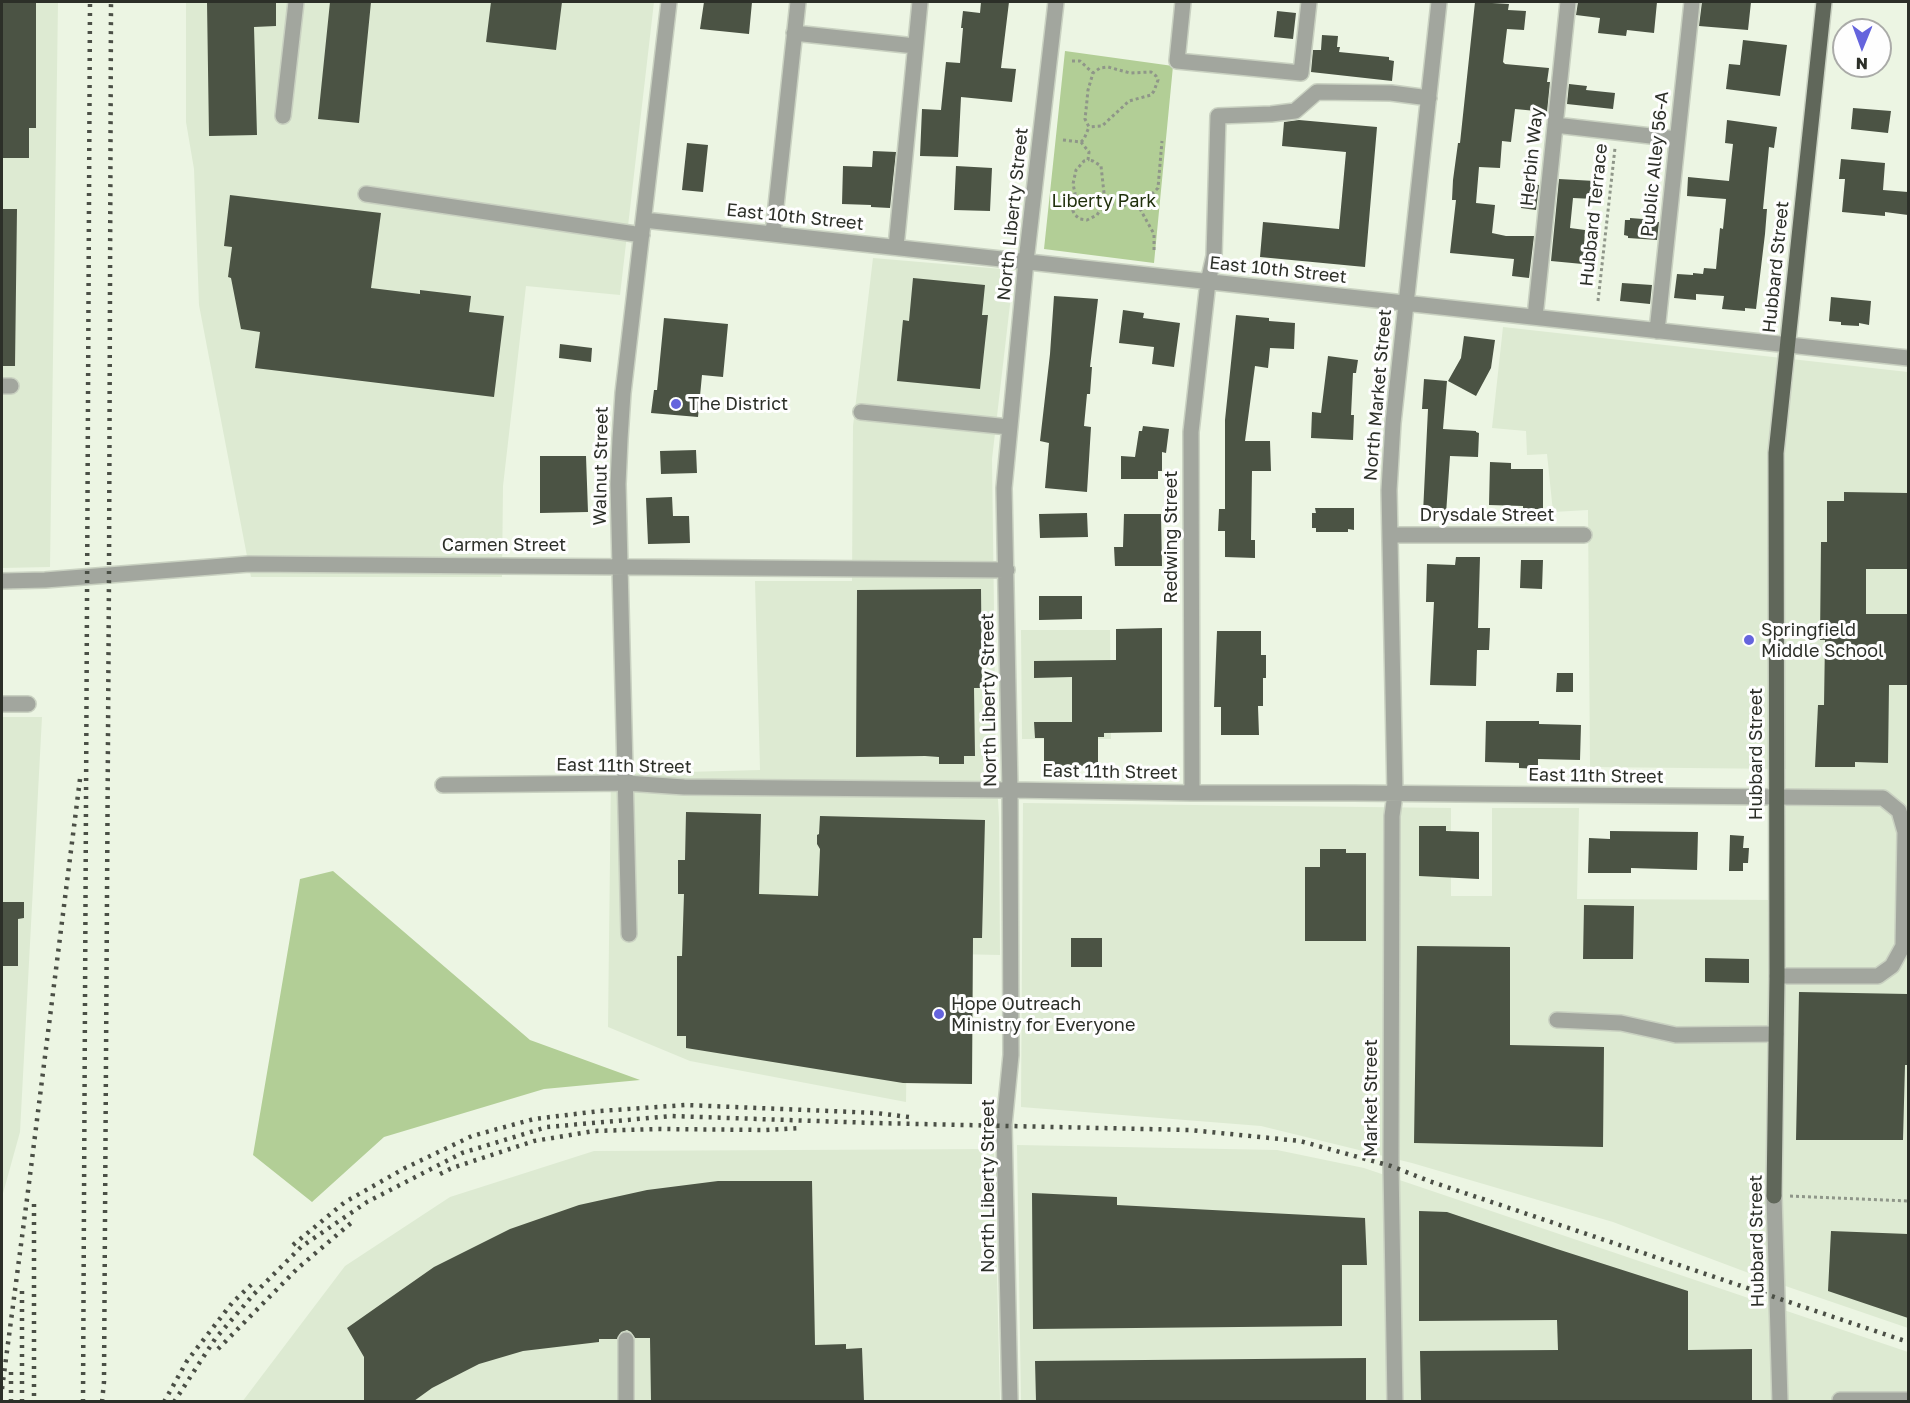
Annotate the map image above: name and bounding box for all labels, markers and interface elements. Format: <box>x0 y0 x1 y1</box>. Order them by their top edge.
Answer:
north arrow <box>1832 18 1892 78</box>
text: N <box>1855 54 1868 74</box>
street label: Public Alley 56-A <box>1637 90 1673 238</box>
street label: Herbin Way <box>1516 107 1548 207</box>
street label: North Liberty Street <box>993 126 1033 302</box>
street label: Hubbard Terrace <box>1576 142 1612 288</box>
park label: Liberty Park <box>1051 190 1157 212</box>
street label: East 10th Street <box>725 199 865 235</box>
street label: Hubbard Street <box>1758 200 1794 334</box>
street label: East 10th Street <box>1208 252 1348 288</box>
street label: North Market Street <box>1360 308 1396 482</box>
place label: The District <box>688 393 788 415</box>
marker: The District <box>669 397 683 411</box>
street label: Walnut Street <box>589 406 613 526</box>
street label: Redwing Street <box>1160 471 1182 603</box>
street label: Drysdale Street <box>1420 504 1554 526</box>
street label: Carmen Street <box>442 534 566 556</box>
street label: North Liberty Street <box>977 613 1001 787</box>
place label: Springfield Middle School <box>1761 619 1884 662</box>
marker: Springfield Middle School <box>1742 633 1756 647</box>
street label: Hubbard Street <box>1745 688 1767 820</box>
street label: East 11th Street <box>556 754 692 778</box>
street label: East 11th Street <box>1042 760 1178 784</box>
street label: East 11th Street <box>1528 764 1664 788</box>
place label: Hope Outreach Ministry for Everyone <box>951 993 1135 1036</box>
marker: Hope Outreach Ministry for Everyone <box>932 1007 946 1021</box>
street label: Market Street <box>1360 1039 1382 1157</box>
street label: North Liberty Street <box>977 1099 999 1273</box>
street label: Hubbard Street <box>1745 1175 1769 1307</box>

